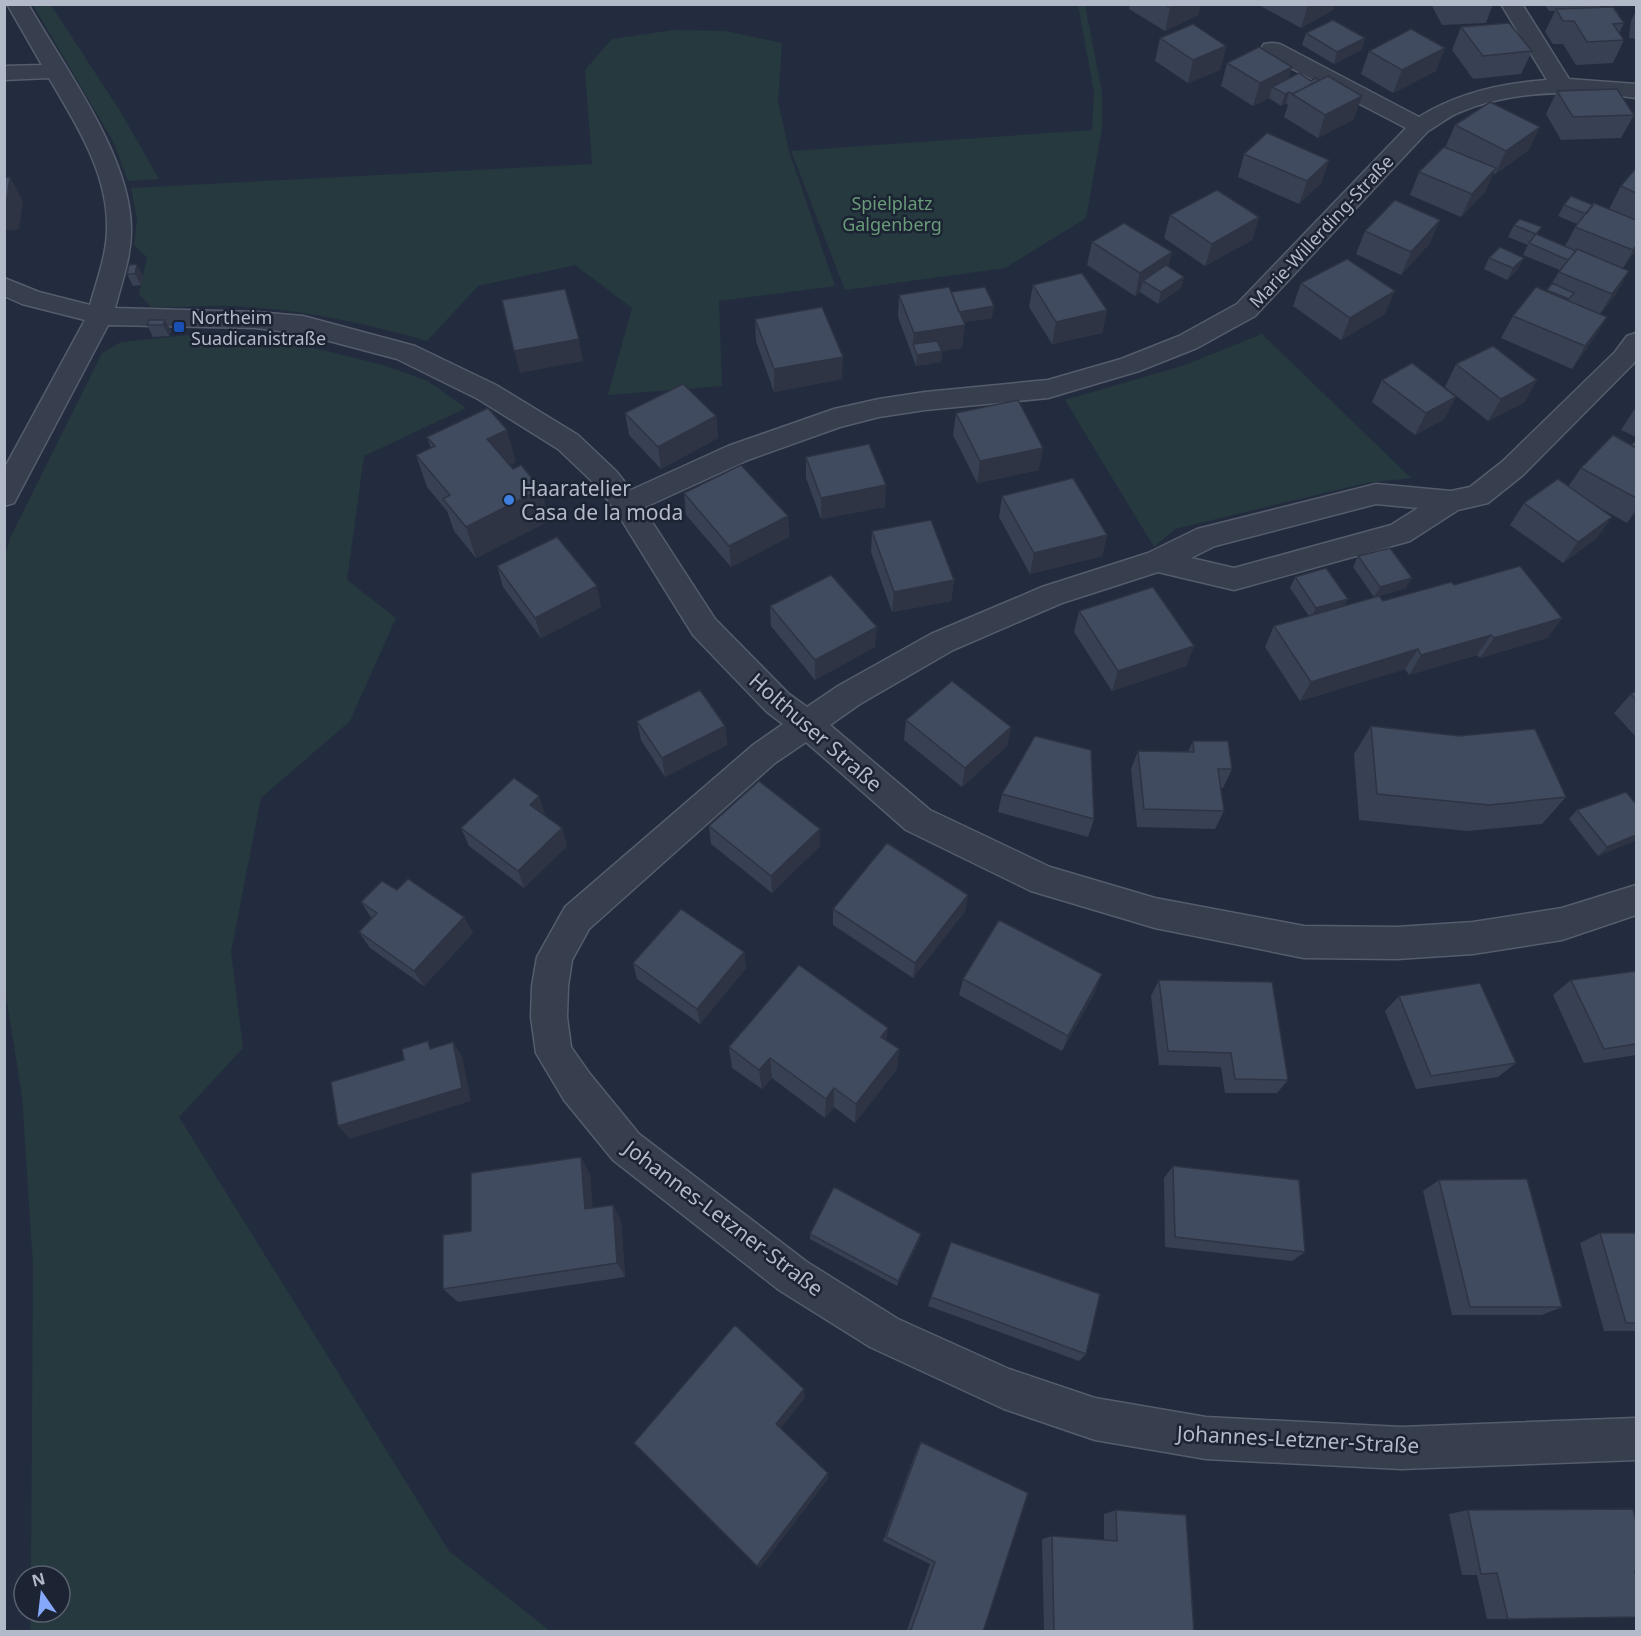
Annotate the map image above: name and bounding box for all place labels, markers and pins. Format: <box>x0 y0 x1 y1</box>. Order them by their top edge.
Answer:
place label: Northeim Suadicanistraße <box>191 305 326 350</box>
marker: Northeim Suadicanistraße <box>172 320 186 334</box>
place label: Haaratelier Casa de la moda <box>521 474 683 526</box>
marker: Haaratelier Casa de la moda <box>502 493 516 507</box>

